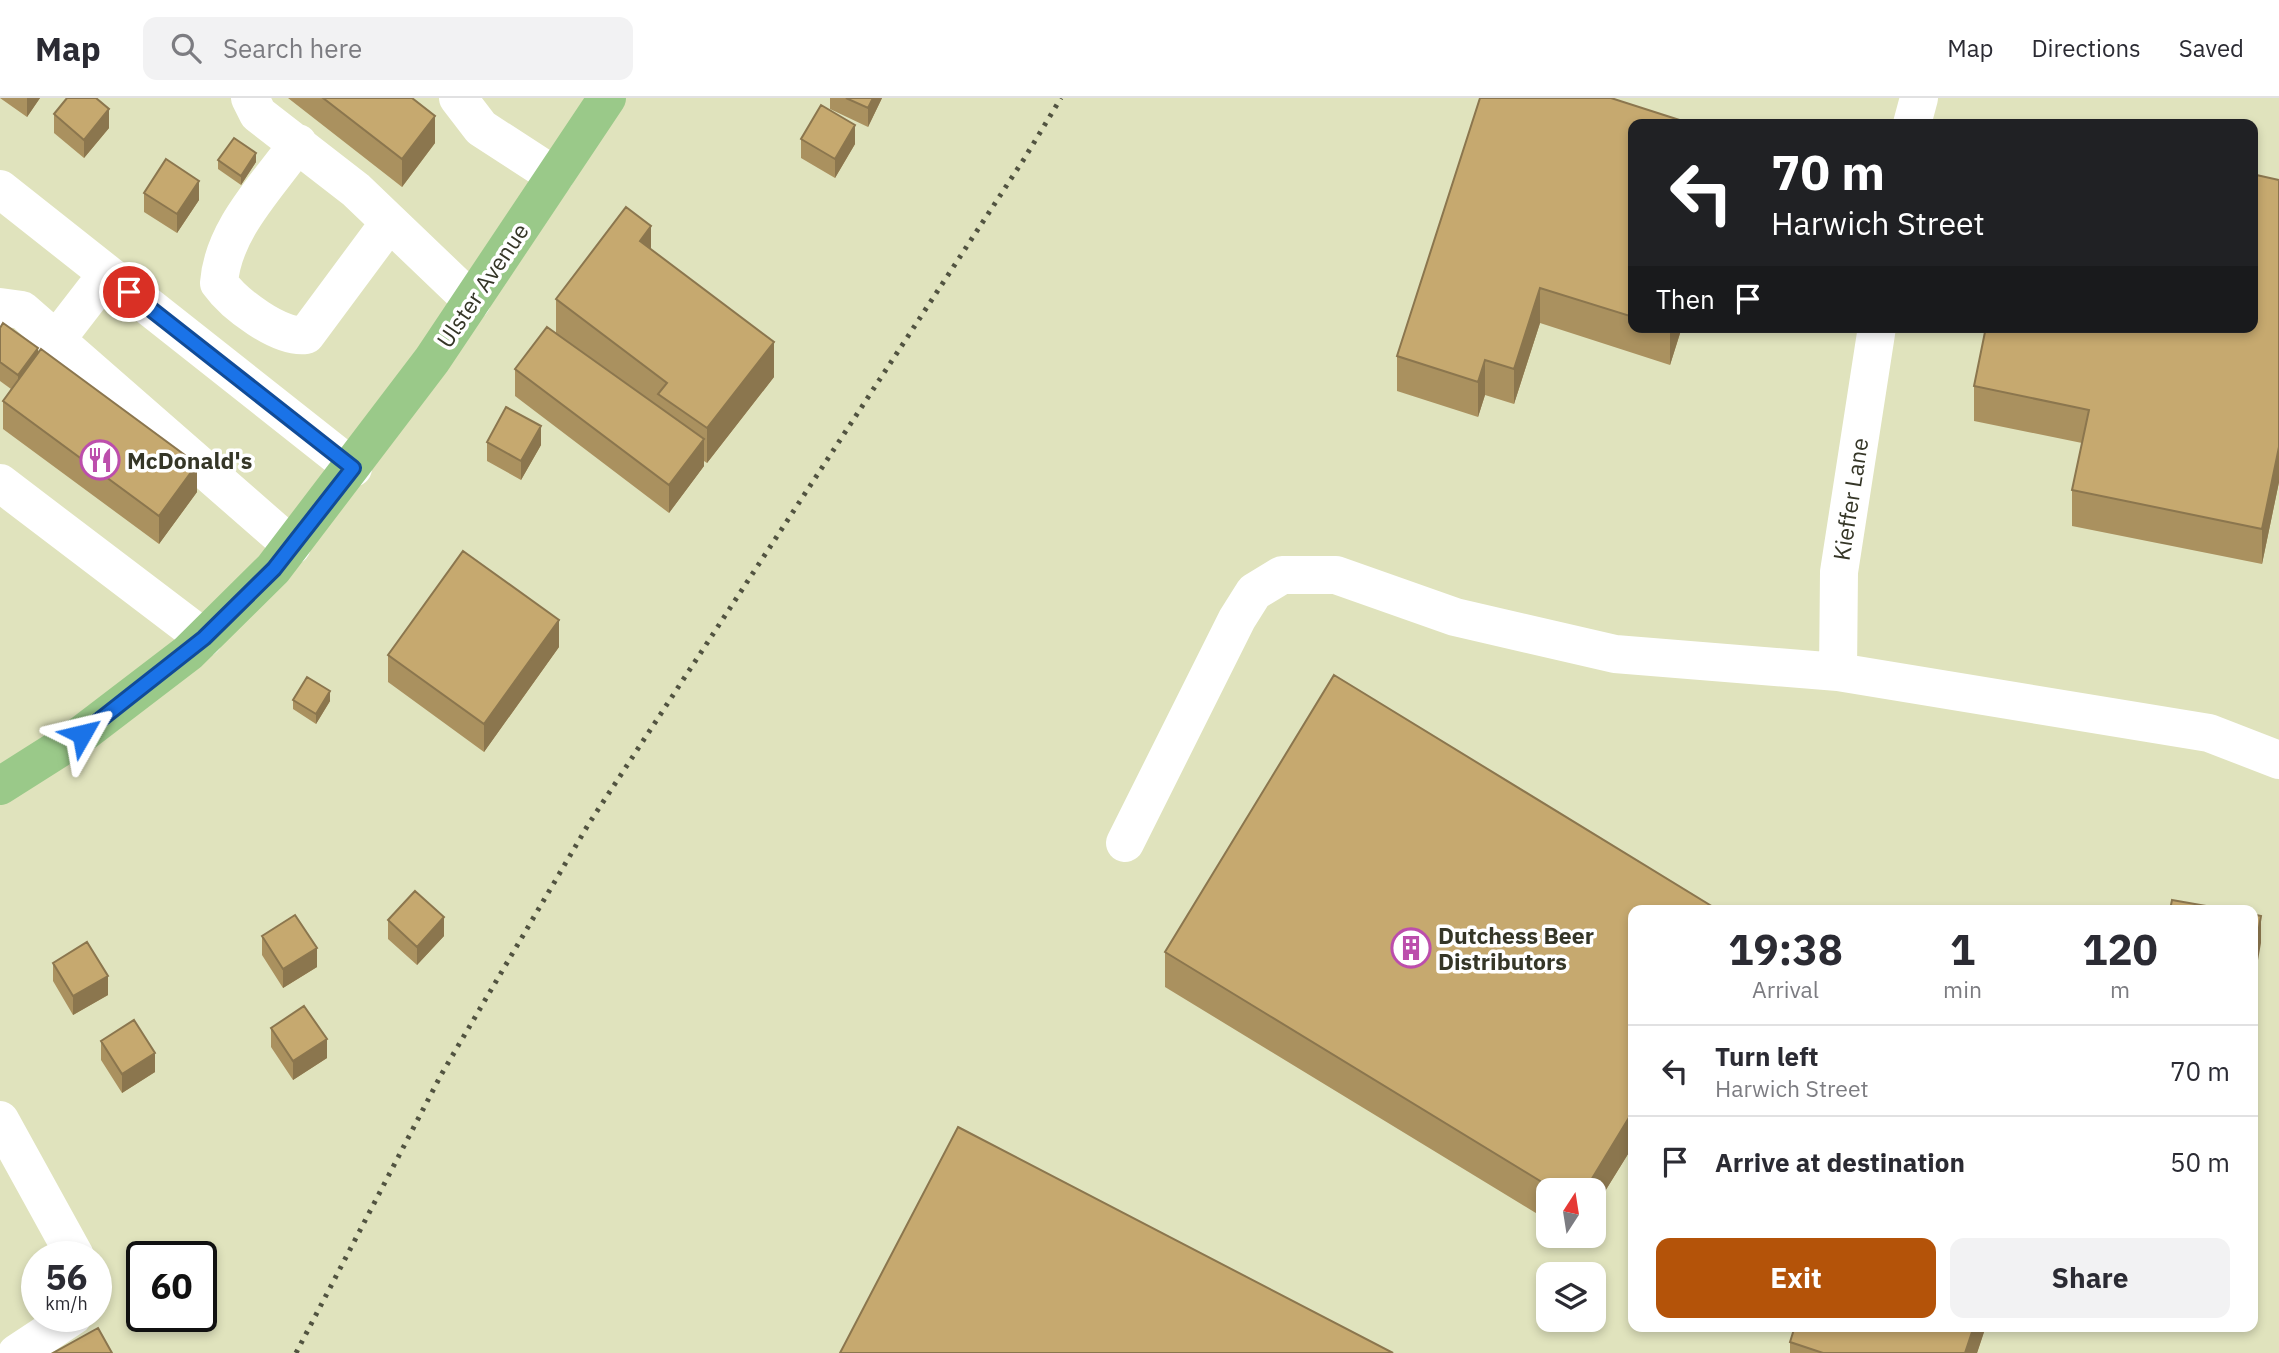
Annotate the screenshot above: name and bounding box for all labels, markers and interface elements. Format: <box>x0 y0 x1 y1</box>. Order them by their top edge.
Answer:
search box <box>143 17 633 80</box>
text: Map <box>35 27 101 70</box>
icon: search <box>167 29 205 67</box>
text: Search here <box>223 31 362 65</box>
text: Map <box>1947 32 1993 64</box>
text: Directions <box>2031 32 2141 64</box>
text: Saved <box>2179 32 2244 64</box>
text: 70 m <box>1771 140 1885 203</box>
icon: left <box>1656 147 1747 238</box>
text: Harwich Street <box>1771 202 1985 244</box>
street label: Ulster Avenue <box>429 217 535 353</box>
pin <box>99 262 159 322</box>
icon: arrive <box>110 273 148 311</box>
icon: arrive <box>1729 280 1767 318</box>
text: Then <box>1656 282 1715 316</box>
street label: Kieffer Lane <box>1826 436 1874 562</box>
restaurant icon: McDonald's <box>79 439 121 481</box>
place label: McDonald's <box>127 445 252 475</box>
position arrow <box>45 697 119 771</box>
place label: Dutchess Beer Distributors <box>1438 920 1594 976</box>
text: 19:38 <box>1728 922 1843 977</box>
text: 1 <box>1950 922 1975 977</box>
text: 120 <box>2082 922 2158 977</box>
building icon: Dutchess Beer Distributors <box>1390 927 1432 969</box>
text: Arrival <box>1752 974 1819 1004</box>
text: min <box>1943 974 1982 1004</box>
text: m <box>2110 974 2130 1004</box>
text: Turn left <box>1715 1039 1818 1073</box>
icon: left <box>1656 1052 1694 1090</box>
text: 70 m <box>2170 1054 2230 1088</box>
text: Harwich Street <box>1715 1073 1869 1103</box>
icon: arrive <box>1656 1143 1694 1181</box>
text: Arrive at destination <box>1715 1145 1965 1179</box>
text: 50 m <box>2170 1145 2230 1179</box>
north arrow <box>1536 1178 1606 1248</box>
map controls <box>1536 1178 1606 1332</box>
button: Exit <box>1656 1238 1936 1318</box>
button: Share <box>1950 1238 2230 1318</box>
speed limit sign: 60 <box>126 1241 217 1332</box>
text: 56 <box>45 1254 88 1300</box>
button: layers <box>1536 1262 1606 1332</box>
text: km/h <box>45 1292 88 1315</box>

